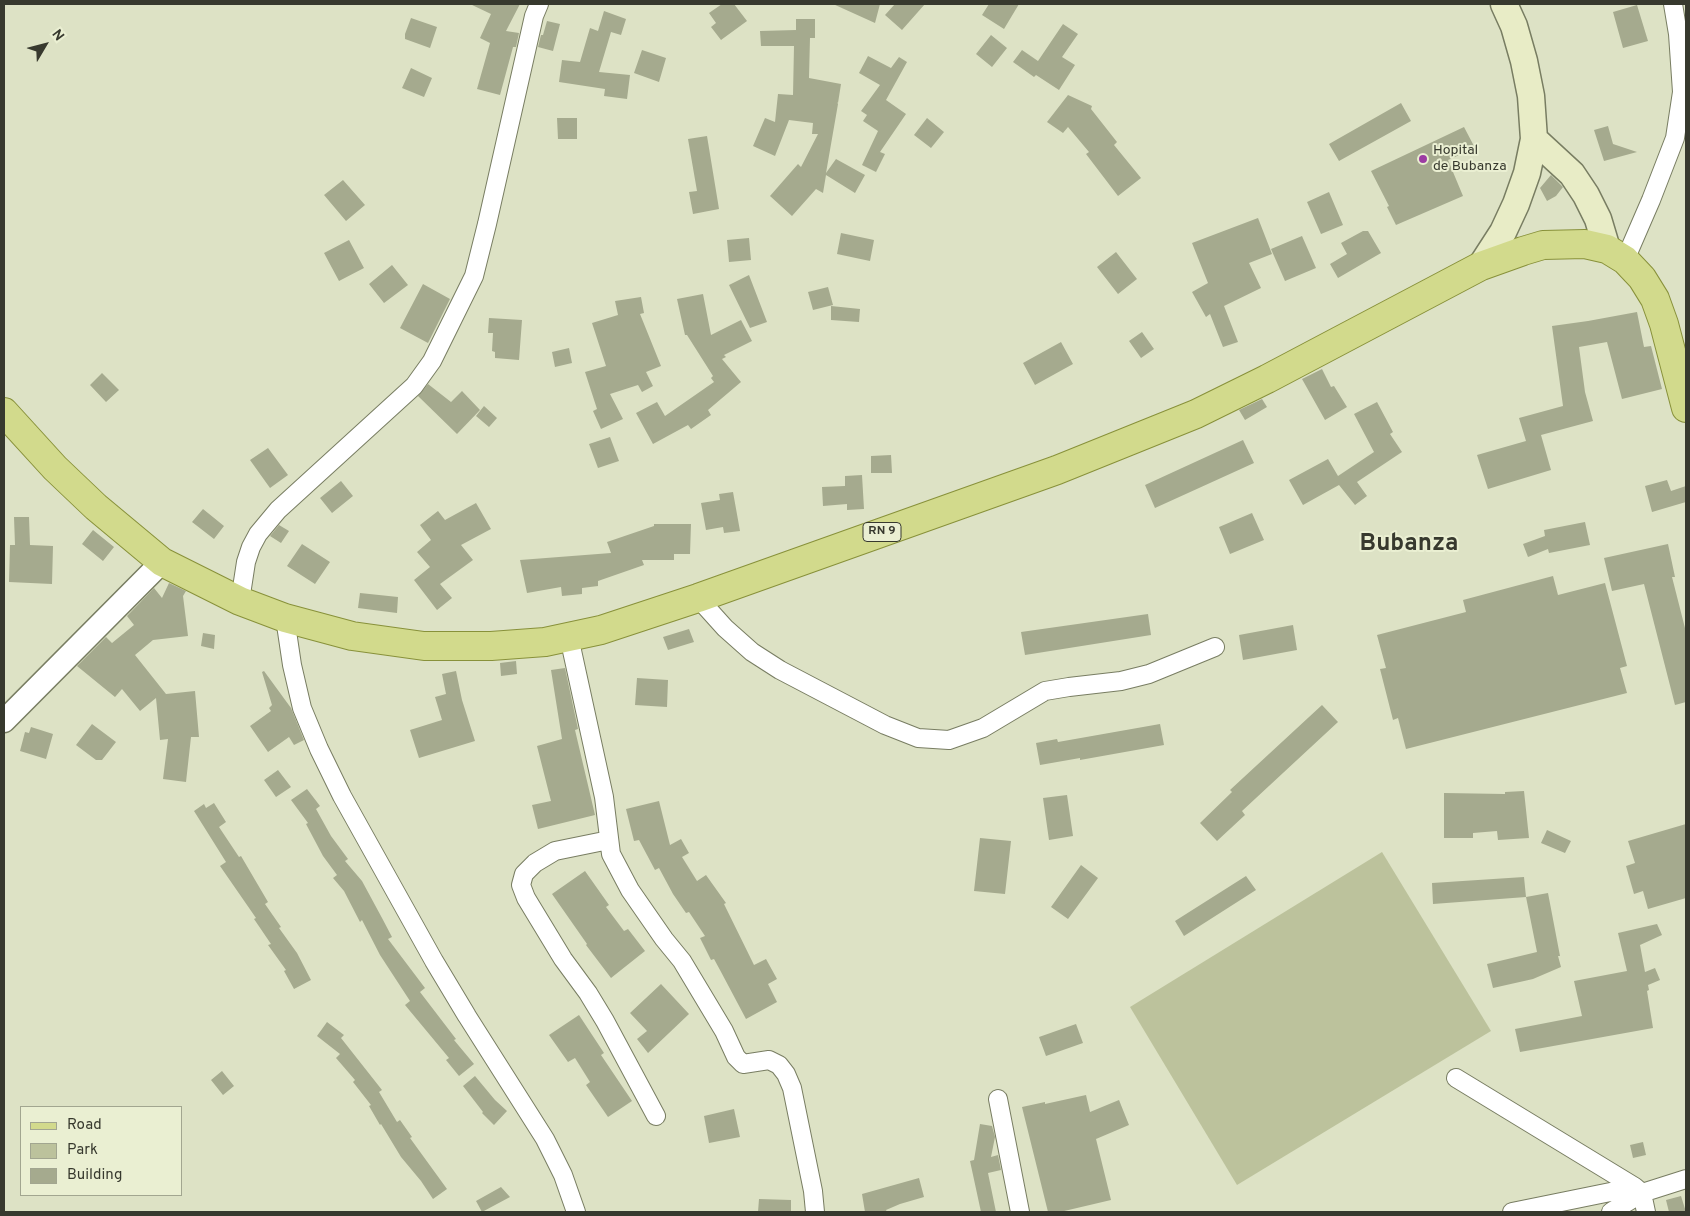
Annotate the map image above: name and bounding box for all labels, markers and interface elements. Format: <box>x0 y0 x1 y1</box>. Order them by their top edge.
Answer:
north arrow <box>20 20 70 70</box>
text: N <box>48 27 67 45</box>
place label: Hopital de Bubanza <box>1433 143 1507 176</box>
marker: Hopital de Bubanza <box>1417 153 1429 165</box>
road number: RN 9 <box>863 522 901 542</box>
district label: Bubanza <box>1360 531 1458 559</box>
legend <box>20 1106 182 1196</box>
text: Road <box>67 1116 102 1135</box>
text: Park <box>67 1141 98 1160</box>
text: Building <box>67 1166 122 1185</box>

